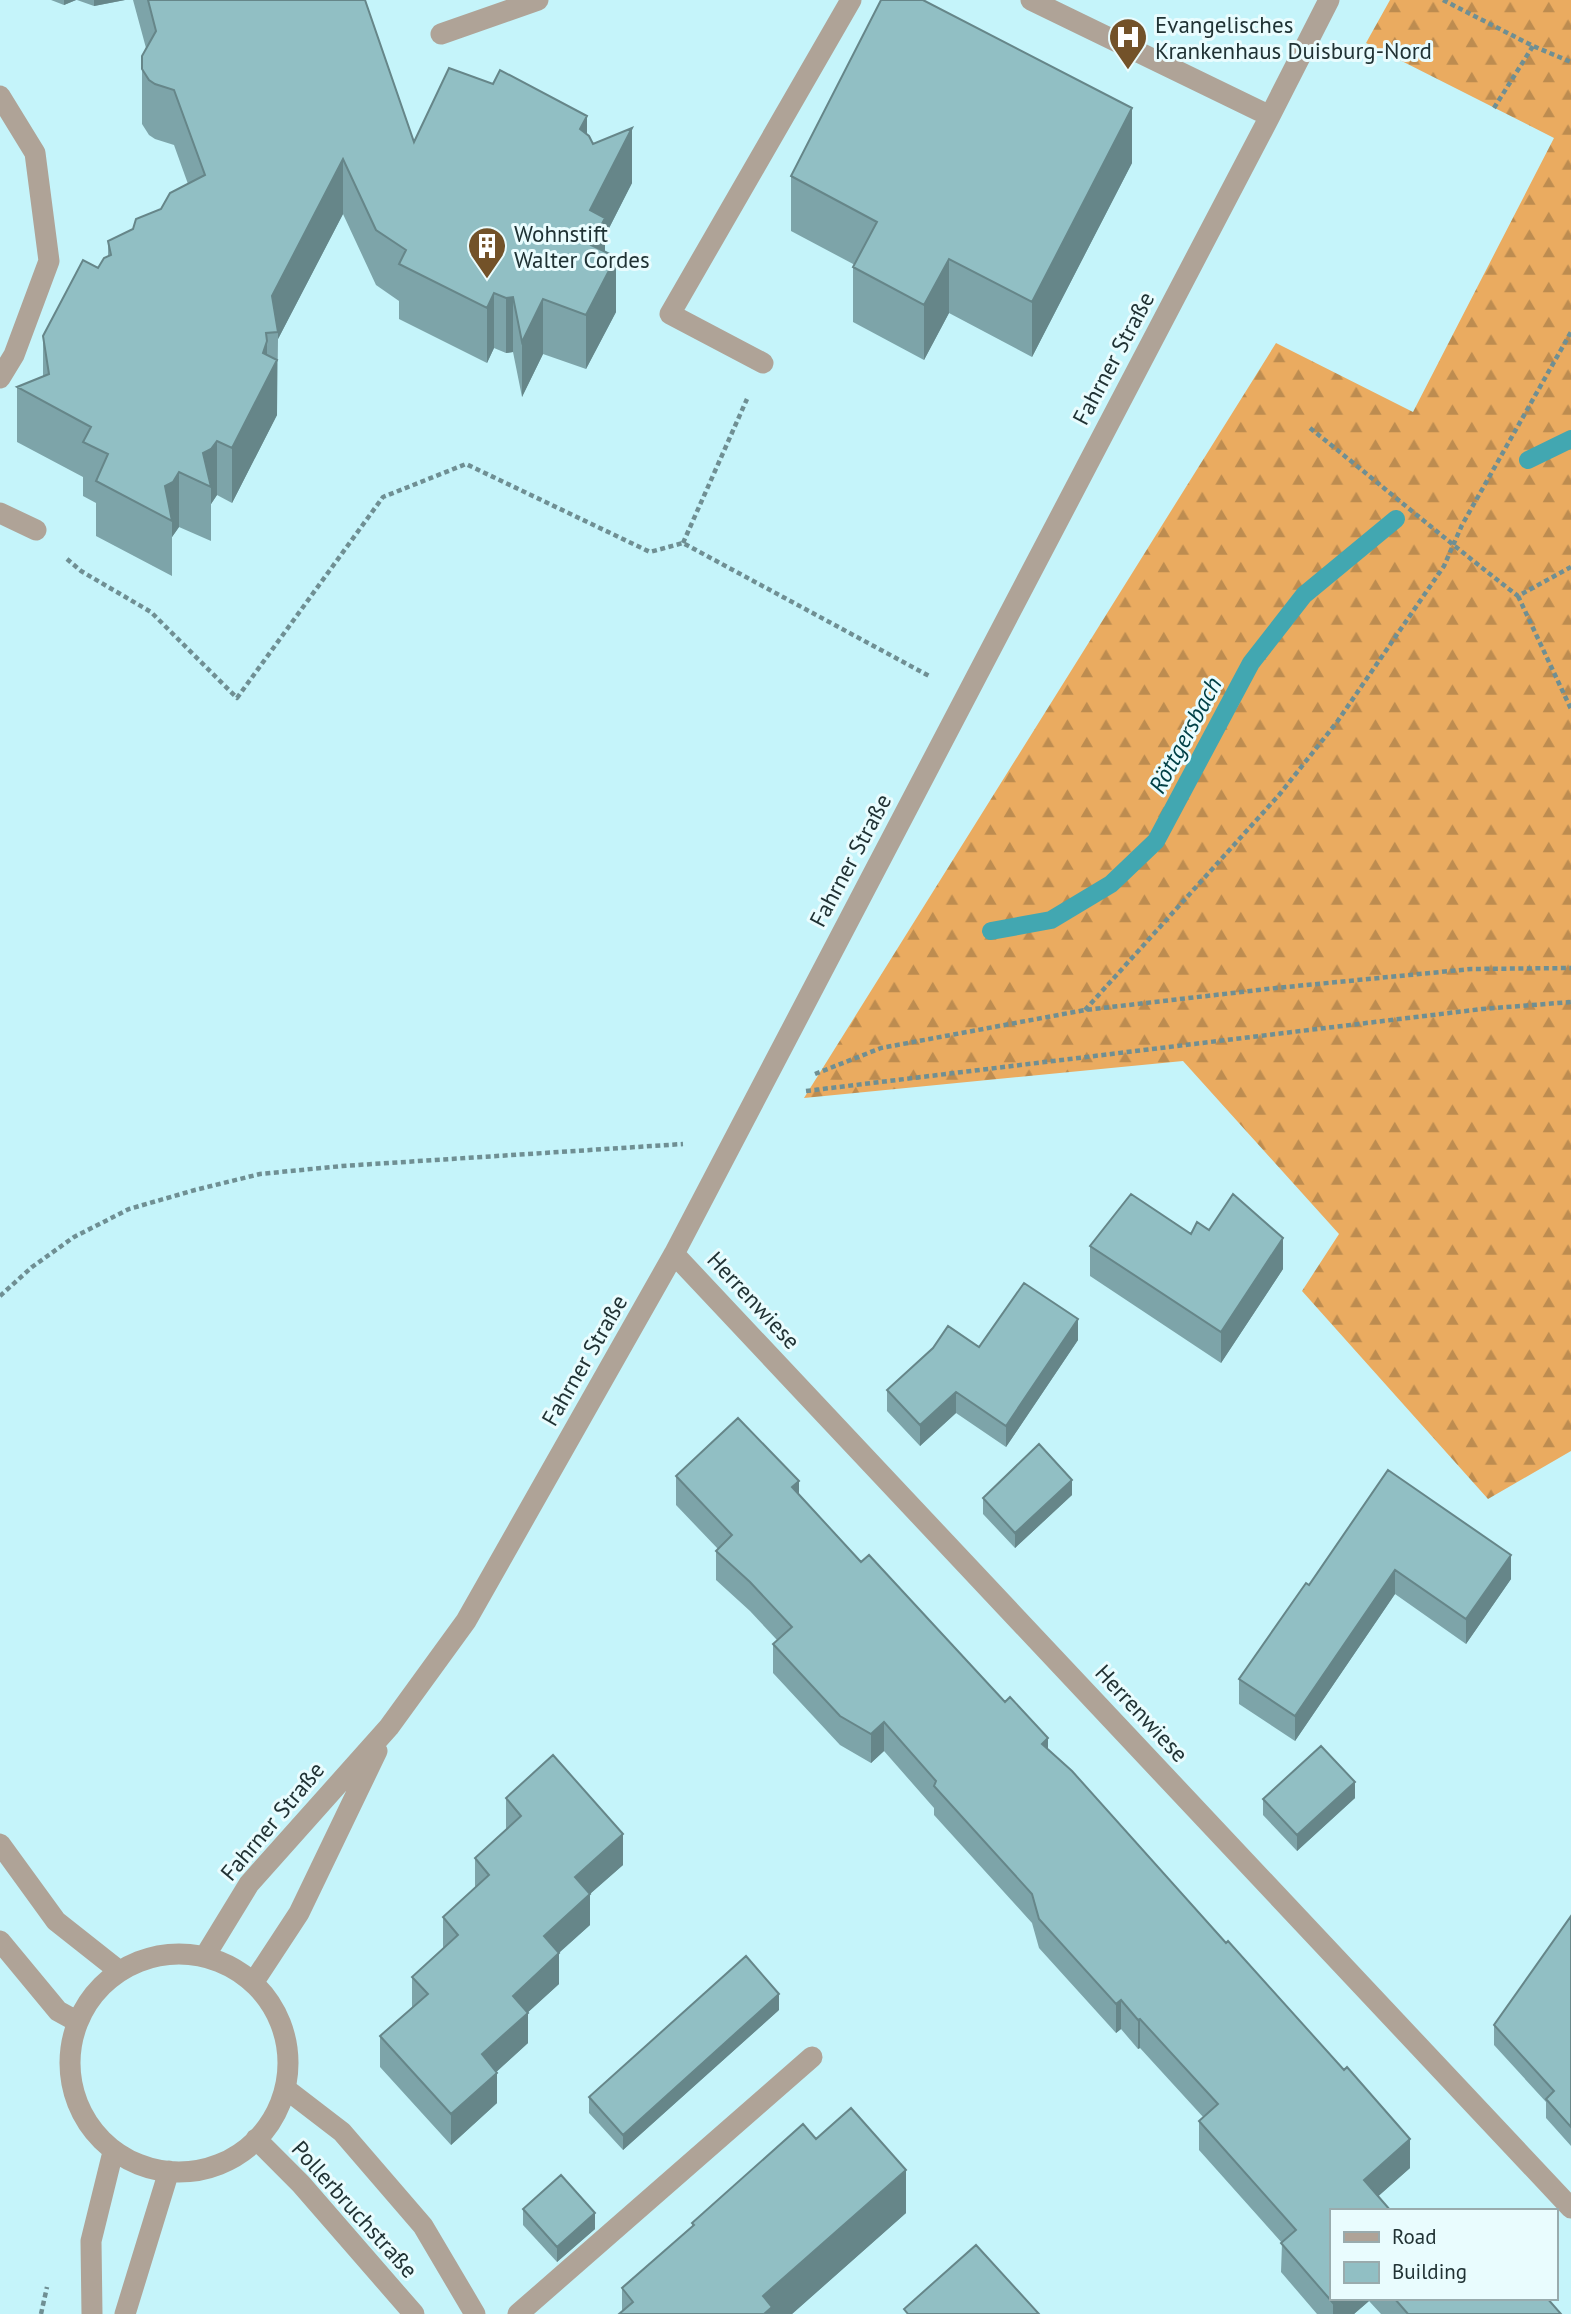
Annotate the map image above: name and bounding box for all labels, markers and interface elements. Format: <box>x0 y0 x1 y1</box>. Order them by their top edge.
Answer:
place label: Evangelisches Krankenhaus Duisburg-Nord <box>1155 10 1432 65</box>
hospital icon: Evangelisches Krankenhaus Duisburg-Nord <box>1107 16 1149 71</box>
place label: Wohnstift Walter Cordes <box>514 219 650 274</box>
building icon: Wohnstift Walter Cordes <box>466 225 508 280</box>
street label: Fahrner Straße <box>1066 287 1160 429</box>
water label: Röttgersbach <box>1141 672 1229 798</box>
street label: Fahrner Straße <box>803 789 897 931</box>
street label: Herrenwiese <box>701 1245 807 1355</box>
street label: Fahrner Straße <box>535 1289 633 1431</box>
street label: Herrenwiese <box>1089 1658 1195 1768</box>
street label: Fahrner Straße <box>214 1756 330 1886</box>
street label: Pollerbruchstraße <box>286 2134 424 2284</box>
legend <box>1330 2209 1557 2300</box>
text: Road <box>1392 2223 1436 2250</box>
text: Building <box>1392 2258 1467 2285</box>

